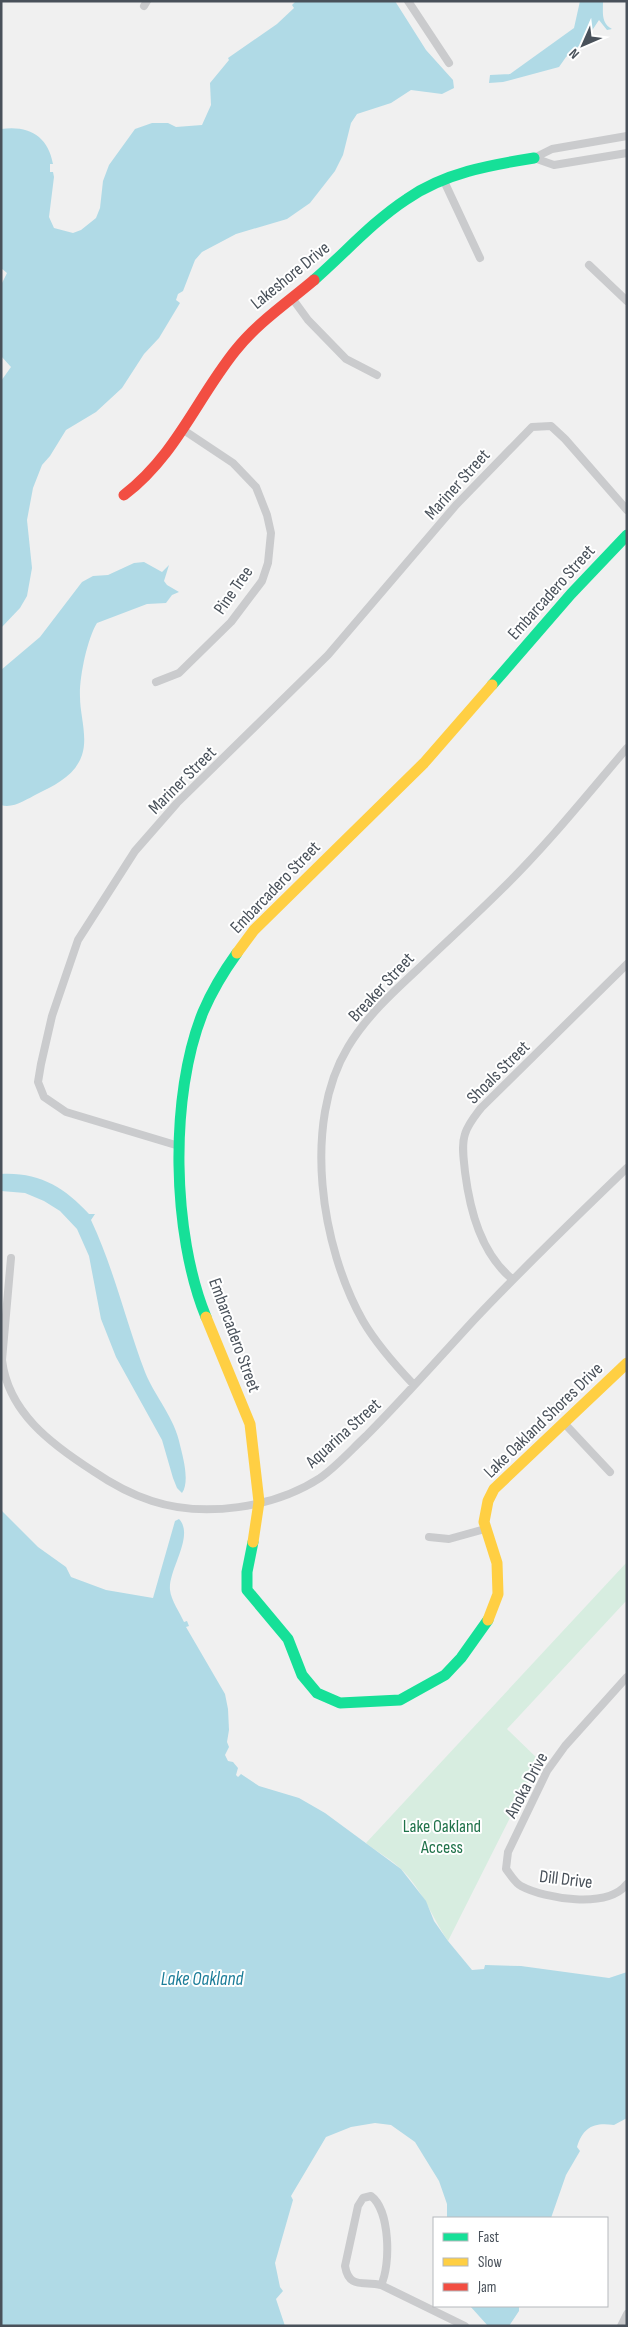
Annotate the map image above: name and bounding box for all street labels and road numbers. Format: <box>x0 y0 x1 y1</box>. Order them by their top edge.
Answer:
street label: Lakeshore Drive <box>247 237 334 314</box>
street label: Mariner Street <box>420 445 495 524</box>
street label: Embarcadero Street <box>503 540 600 644</box>
street label: Pine Tree <box>209 562 258 618</box>
street label: Mariner Street <box>144 742 221 819</box>
street label: Embarcadero Street <box>226 837 325 938</box>
street label: Breaker Street <box>344 948 419 1026</box>
street label: Shoals Street <box>462 1036 535 1108</box>
street label: Embarcadero Street <box>204 1275 265 1396</box>
street label: Lake Oakland Shores Drive <box>480 1358 607 1482</box>
street label: Aquarina Street <box>301 1394 386 1473</box>
street label: Anoka Drive <box>500 1749 552 1823</box>
street label: Dill Drive <box>538 1866 594 1893</box>

